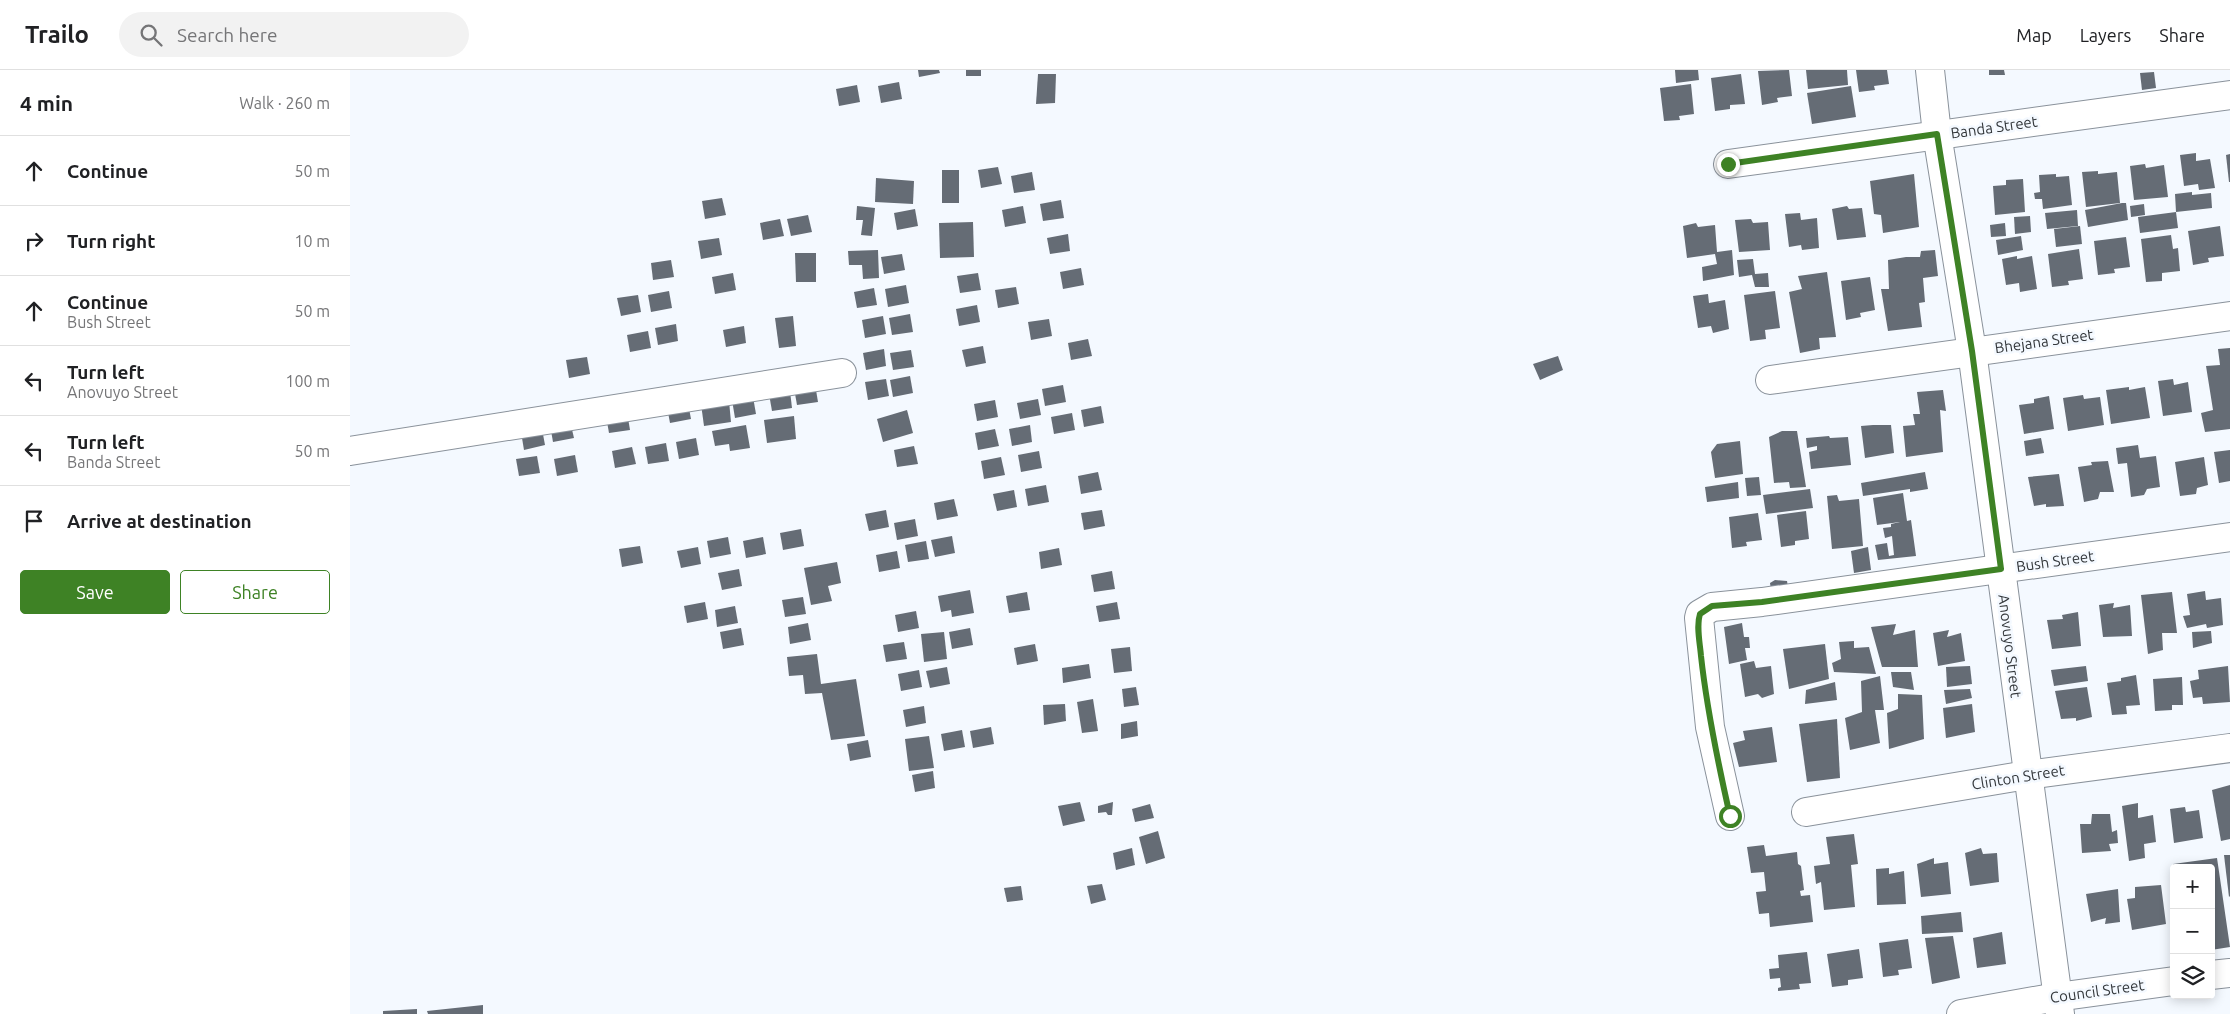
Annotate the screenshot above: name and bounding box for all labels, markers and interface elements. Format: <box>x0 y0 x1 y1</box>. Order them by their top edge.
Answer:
search box <box>119 12 469 57</box>
text: Trailo <box>25 21 89 48</box>
icon: search <box>137 21 165 49</box>
text: Search here <box>177 24 278 46</box>
text: Map <box>2016 25 2052 45</box>
text: Layers <box>2080 25 2131 45</box>
text: Share <box>2159 25 2205 45</box>
text: 4 min <box>20 91 73 115</box>
text: Walk · 260 m <box>239 94 330 112</box>
street label: Banda Street <box>1949 112 2039 142</box>
route end <box>1717 153 1740 176</box>
icon: ahead <box>20 157 48 185</box>
text: Continue <box>67 160 148 182</box>
text: 50 m <box>294 162 330 180</box>
icon: right <box>20 227 48 255</box>
text: Turn right <box>67 230 155 252</box>
text: 10 m <box>294 232 330 250</box>
text: Continue <box>67 291 148 313</box>
icon: ahead <box>20 297 48 325</box>
text: 50 m <box>294 302 330 320</box>
text: Bush Street <box>67 313 151 331</box>
street label: Bhejana Street <box>1994 326 2094 356</box>
text: Turn left <box>67 361 145 383</box>
icon: left <box>20 367 48 395</box>
text: 100 m <box>285 372 330 390</box>
text: Anovuyo Street <box>67 383 178 401</box>
text: Turn left <box>67 431 145 453</box>
icon: left <box>20 437 48 465</box>
text: 50 m <box>294 442 330 460</box>
text: Banda Street <box>67 453 160 471</box>
icon: arrive <box>20 507 48 535</box>
text: Arrive at destination <box>67 510 252 532</box>
street label: Bush Street <box>2015 547 2095 575</box>
button: Save <box>20 570 170 614</box>
button: Share <box>180 570 330 614</box>
street label: Anovuyo Street <box>1995 593 2025 699</box>
street label: Clinton Street <box>1970 761 2066 793</box>
route start <box>1719 805 1742 828</box>
map controls <box>2170 864 2215 999</box>
button: + <box>2170 864 2215 909</box>
button: − <box>2170 909 2215 954</box>
button: layers <box>2170 954 2215 999</box>
street label: Council Street <box>2049 976 2145 1006</box>

